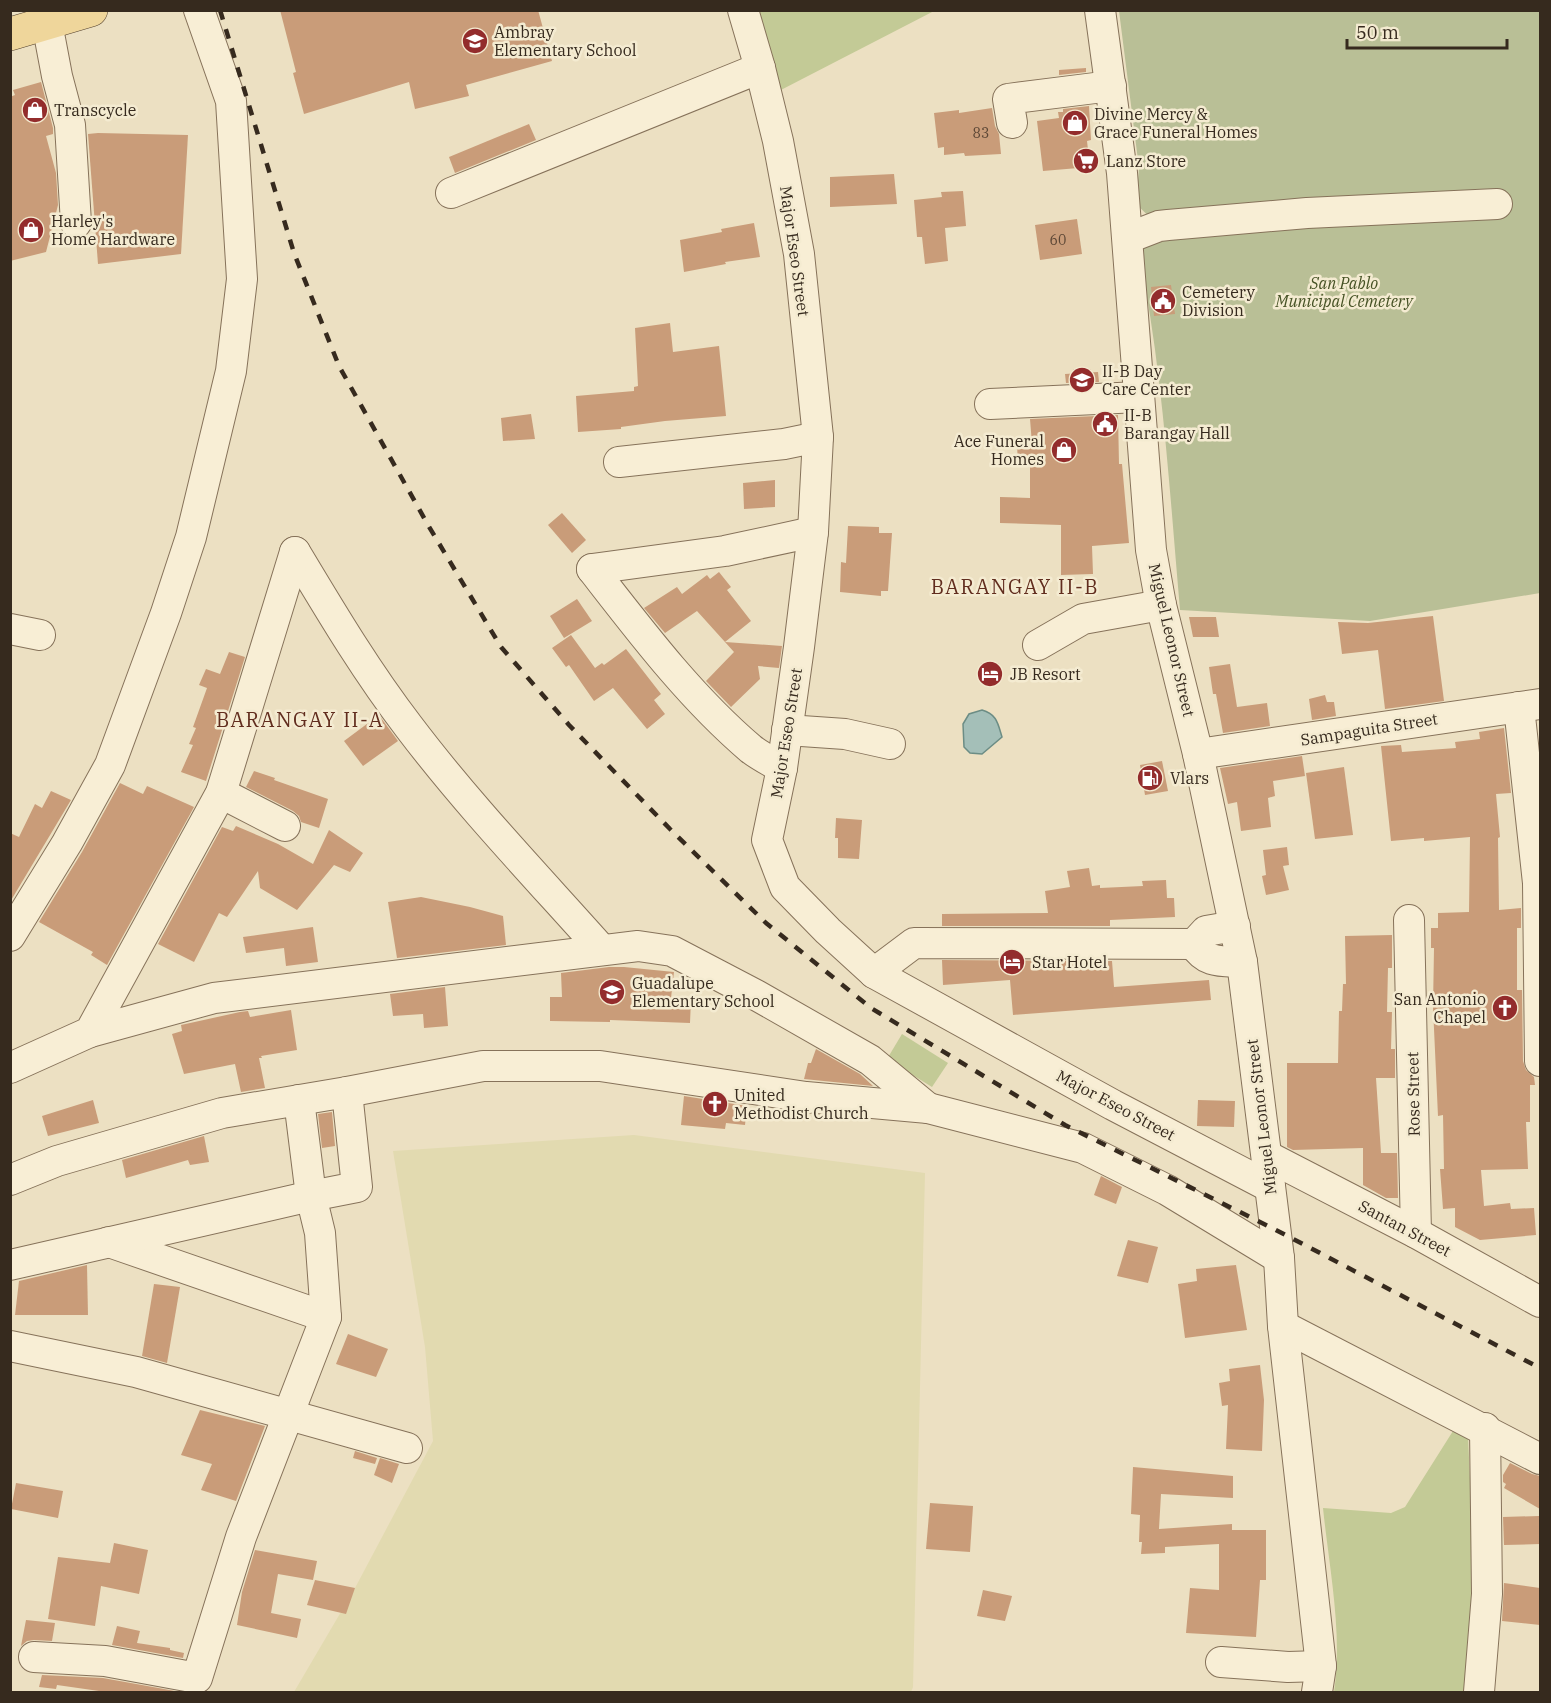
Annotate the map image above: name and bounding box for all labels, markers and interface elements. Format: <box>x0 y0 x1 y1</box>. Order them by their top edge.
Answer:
scale bar <box>1347 12 1508 50</box>
text: 50 m <box>1356 21 1399 44</box>
place label: Ambray Elementary School <box>494 22 637 60</box>
school or university icon: Ambray Elementary School <box>460 26 490 56</box>
shop icon: Transcycle <box>20 95 50 125</box>
place label: Transcycle <box>54 100 136 120</box>
place label: Divine Mercy & Grace Funeral Homes <box>1094 104 1258 142</box>
shop icon: Divine Mercy & Grace Funeral Homes <box>1060 108 1090 138</box>
house number: 83 <box>973 124 989 142</box>
supermarket icon: Lanz Store <box>1071 146 1101 176</box>
place label: Lanz Store <box>1106 151 1186 171</box>
street label: Major Eseo Street <box>776 184 814 318</box>
place label: Harley's Home Hardware <box>51 211 175 249</box>
shop icon: Harley's Home Hardware <box>16 215 46 245</box>
house number: 60 <box>1050 231 1066 249</box>
park label: San Pablo Municipal Cemetery <box>1275 273 1414 311</box>
place label: Cemetery Division <box>1182 282 1255 320</box>
public building icon: Cemetery Division <box>1148 286 1178 316</box>
place label: II-B Day Care Center <box>1102 361 1191 399</box>
school or university icon: II-B Day Care Center <box>1067 365 1097 395</box>
place label: II-B Barangay Hall <box>1124 405 1230 443</box>
public building icon: II-B Barangay Hall <box>1090 409 1120 439</box>
place label: Ace Funeral Homes <box>954 431 1044 469</box>
shop icon: Ace Funeral Homes <box>1049 435 1079 465</box>
street label: Miguel Leonor Street <box>1145 561 1199 719</box>
district label: BARANGAY II-B <box>931 573 1099 600</box>
hotel icon: JB Resort <box>975 659 1005 689</box>
place label: JB Resort <box>1010 664 1081 684</box>
street label: Major Eseo Street <box>766 666 806 800</box>
district label: BARANGAY II-A <box>216 706 384 733</box>
street label: Sampaguita Street <box>1299 708 1439 750</box>
fuel station icon: Vlars <box>1135 763 1165 793</box>
place label: Vlars <box>1170 768 1209 788</box>
hotel icon: Star Hotel <box>997 947 1027 977</box>
place label: Star Hotel <box>1032 952 1107 972</box>
place label: Guadalupe Elementary School <box>632 973 775 1011</box>
school or university icon: Guadalupe Elementary School <box>597 977 627 1007</box>
place label: San Antonio Chapel <box>1394 989 1486 1027</box>
church icon: San Antonio Chapel <box>1490 993 1520 1023</box>
street label: Miguel Leonor Street <box>1241 1038 1280 1196</box>
street label: Rose Street <box>1402 1051 1424 1136</box>
street label: Major Eseo Street <box>1053 1065 1179 1145</box>
place label: United Methodist Church <box>734 1085 869 1123</box>
church icon: United Methodist Church <box>700 1089 730 1119</box>
street label: Santan Street <box>1355 1195 1455 1261</box>

